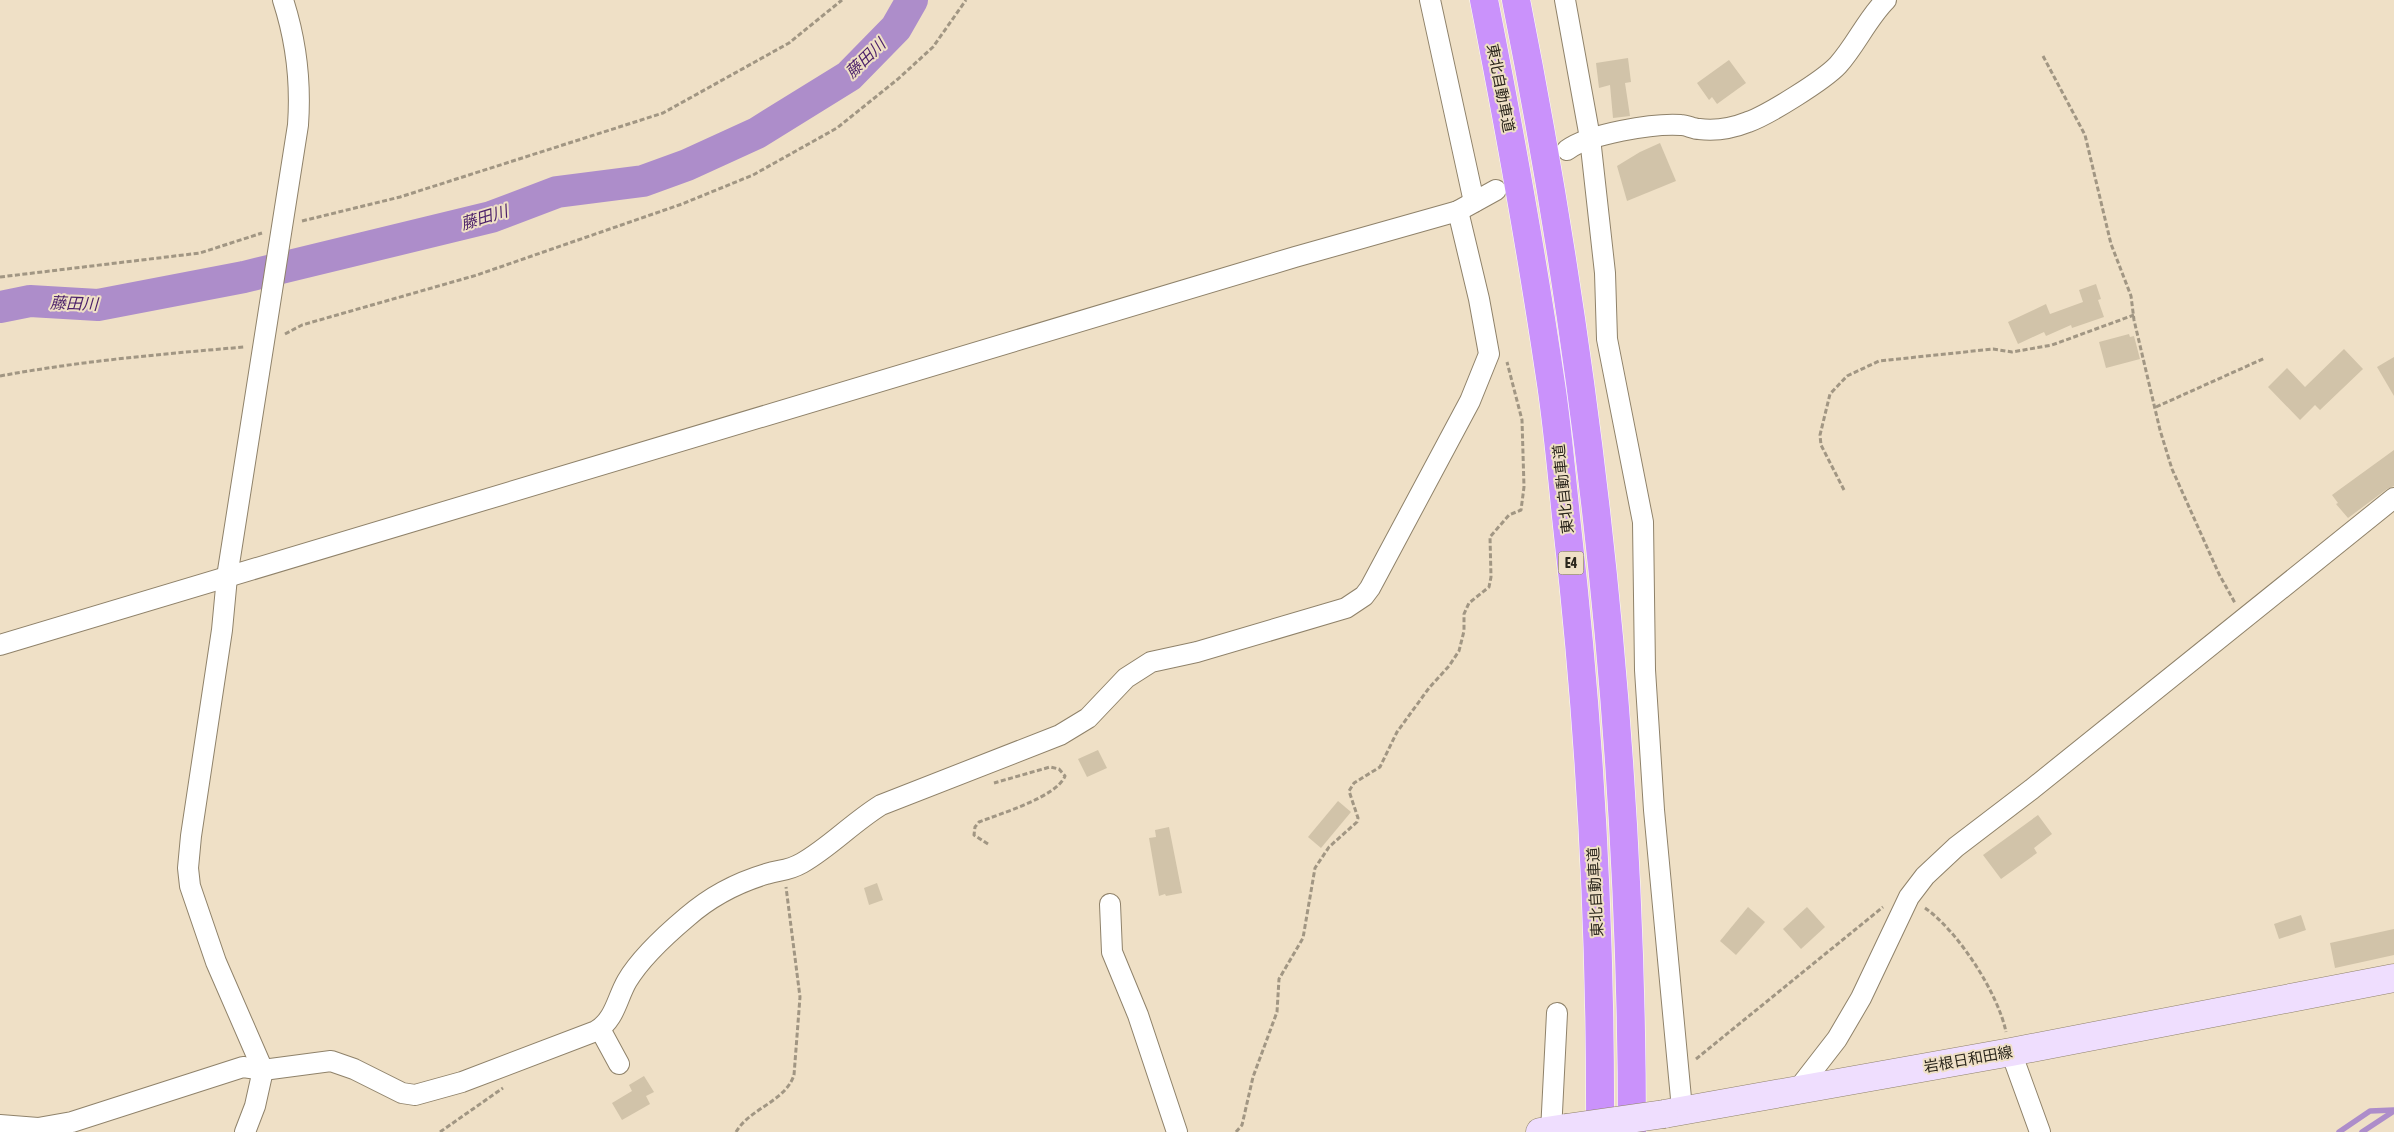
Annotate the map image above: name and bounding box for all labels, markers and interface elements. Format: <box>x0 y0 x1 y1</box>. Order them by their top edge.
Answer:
water label: 藤田川 <box>841 33 890 81</box>
street label: 東北自動車道 <box>1484 42 1518 134</box>
water label: 藤田川 <box>458 201 511 233</box>
water label: 藤田川 <box>50 293 100 313</box>
street label: 東北自動車道 <box>1550 443 1576 535</box>
road number: E4 <box>1558 552 1584 574</box>
street label: 東北自動車道 <box>1584 847 1606 937</box>
street label: 岩根日和田線 <box>1922 1043 2014 1075</box>

